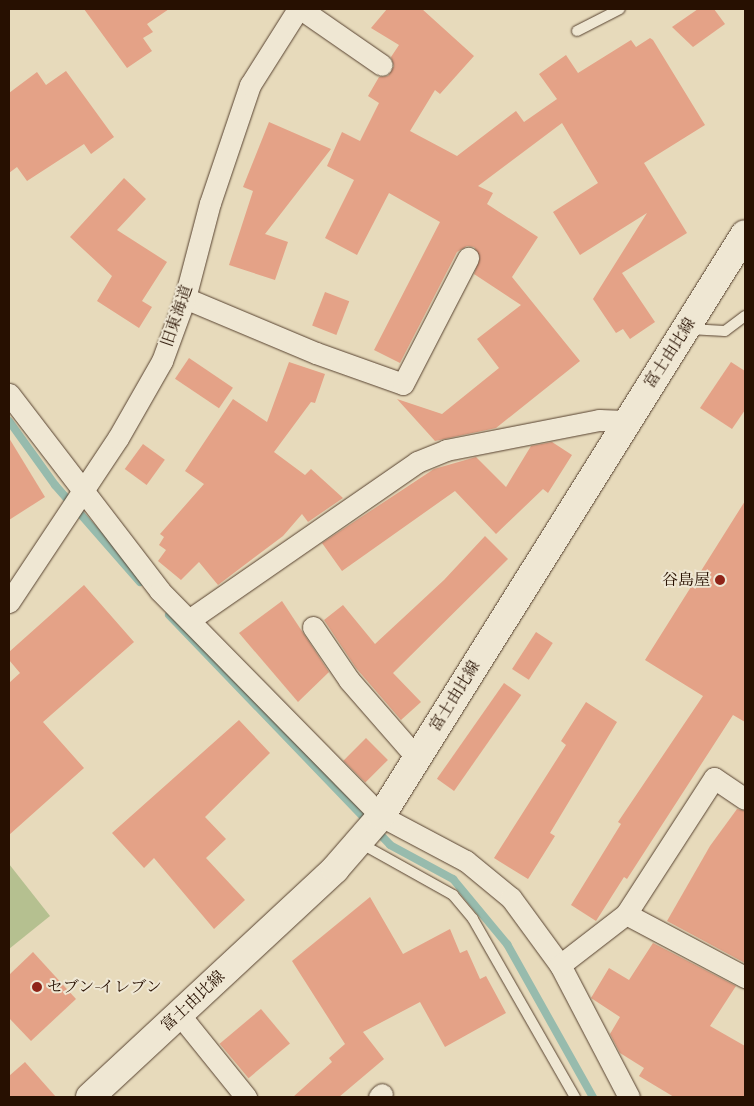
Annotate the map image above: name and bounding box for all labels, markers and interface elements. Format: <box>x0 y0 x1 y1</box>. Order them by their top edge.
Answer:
street label: 旧東海道 <box>158 283 196 349</box>
street label: 富士由比線 <box>640 314 700 392</box>
place label: 谷島屋 <box>662 570 710 590</box>
marker: 谷島屋 <box>714 574 726 586</box>
street label: 富士由比線 <box>426 657 484 735</box>
street label: 富士由比線 <box>157 967 229 1035</box>
place label: セブン-イレブン <box>47 977 163 997</box>
marker: セブン-イレブン <box>31 981 43 993</box>

